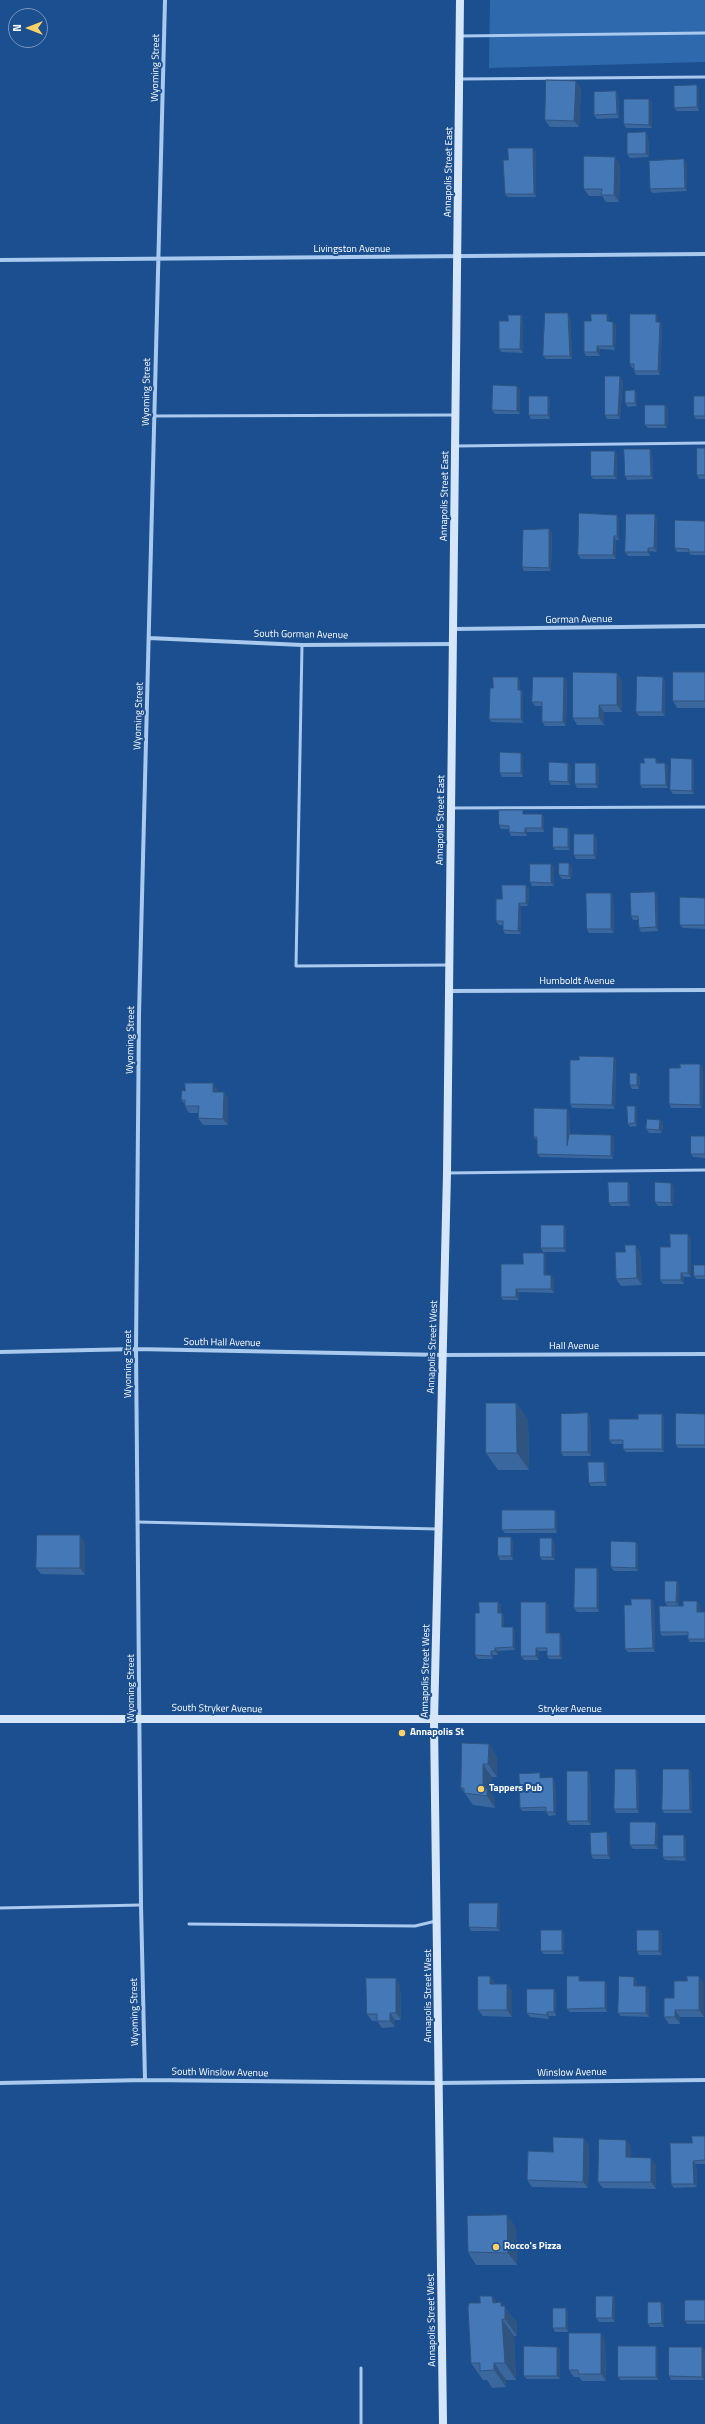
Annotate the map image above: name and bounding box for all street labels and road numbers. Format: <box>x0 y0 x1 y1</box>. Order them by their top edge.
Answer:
street label: Wyoming Street <box>149 34 163 102</box>
street label: Annapolis Street East <box>442 127 456 217</box>
street label: Livingston Avenue <box>314 244 390 256</box>
street label: Wyoming Street <box>140 358 154 426</box>
street label: Annapolis Street East <box>438 451 452 541</box>
street label: Gorman Avenue <box>545 613 613 627</box>
street label: South Gorman Avenue <box>254 628 348 642</box>
street label: Wyoming Street <box>132 682 146 750</box>
street label: Annapolis Street East <box>434 775 448 865</box>
street label: Humboldt Avenue <box>539 976 615 988</box>
street label: Wyoming Street <box>124 1006 138 1074</box>
street label: Annapolis Street West <box>425 1300 441 1394</box>
street label: Wyoming Street <box>123 1330 135 1398</box>
street label: South Hall Avenue <box>183 1336 261 1350</box>
street label: Hall Avenue <box>549 1341 599 1353</box>
street label: Annapolis Street West <box>419 1624 433 1718</box>
street label: Wyoming Street <box>126 1654 138 1722</box>
street label: South Stryker Avenue <box>171 1702 263 1716</box>
street label: Stryker Avenue <box>538 1704 602 1716</box>
street label: Annapolis Street West <box>423 1949 435 2043</box>
street label: Wyoming Street <box>128 1978 142 2046</box>
street label: South Winslow Avenue <box>172 2066 268 2080</box>
street label: Winslow Avenue <box>537 2066 607 2080</box>
street label: Annapolis Street West <box>425 2273 439 2367</box>

